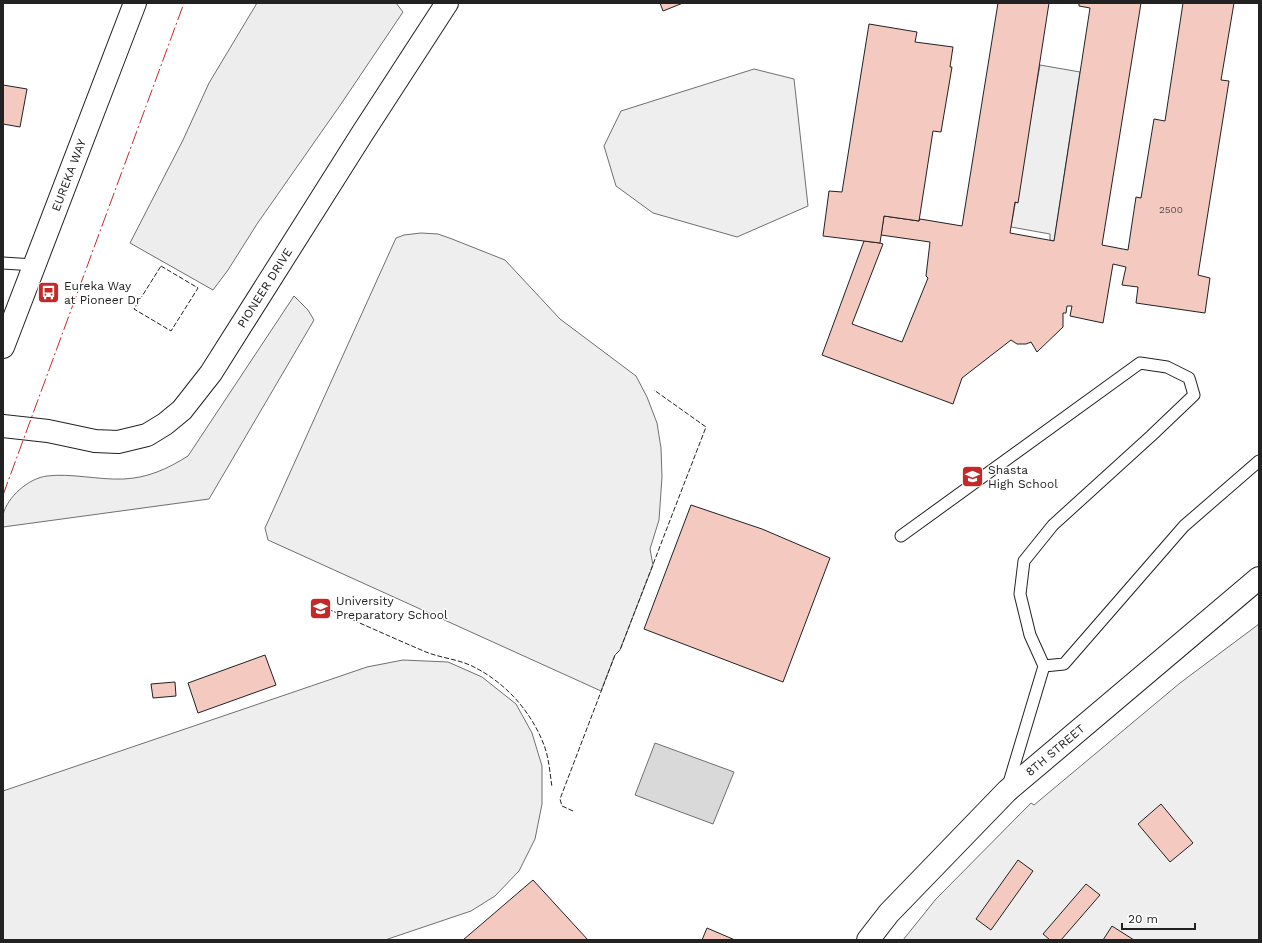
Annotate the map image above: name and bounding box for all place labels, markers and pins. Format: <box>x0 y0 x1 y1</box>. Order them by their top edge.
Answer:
place label: Eureka Way at Pioneer Dr <box>64 279 141 307</box>
bus stop icon: Eureka Way at Pioneer Dr <box>36 280 62 306</box>
place label: Shasta High School <box>988 463 1058 491</box>
school or university icon: Shasta High School <box>960 464 986 490</box>
place label: University Preparatory School <box>336 594 448 622</box>
school or university icon: University Preparatory School <box>307 595 333 621</box>

